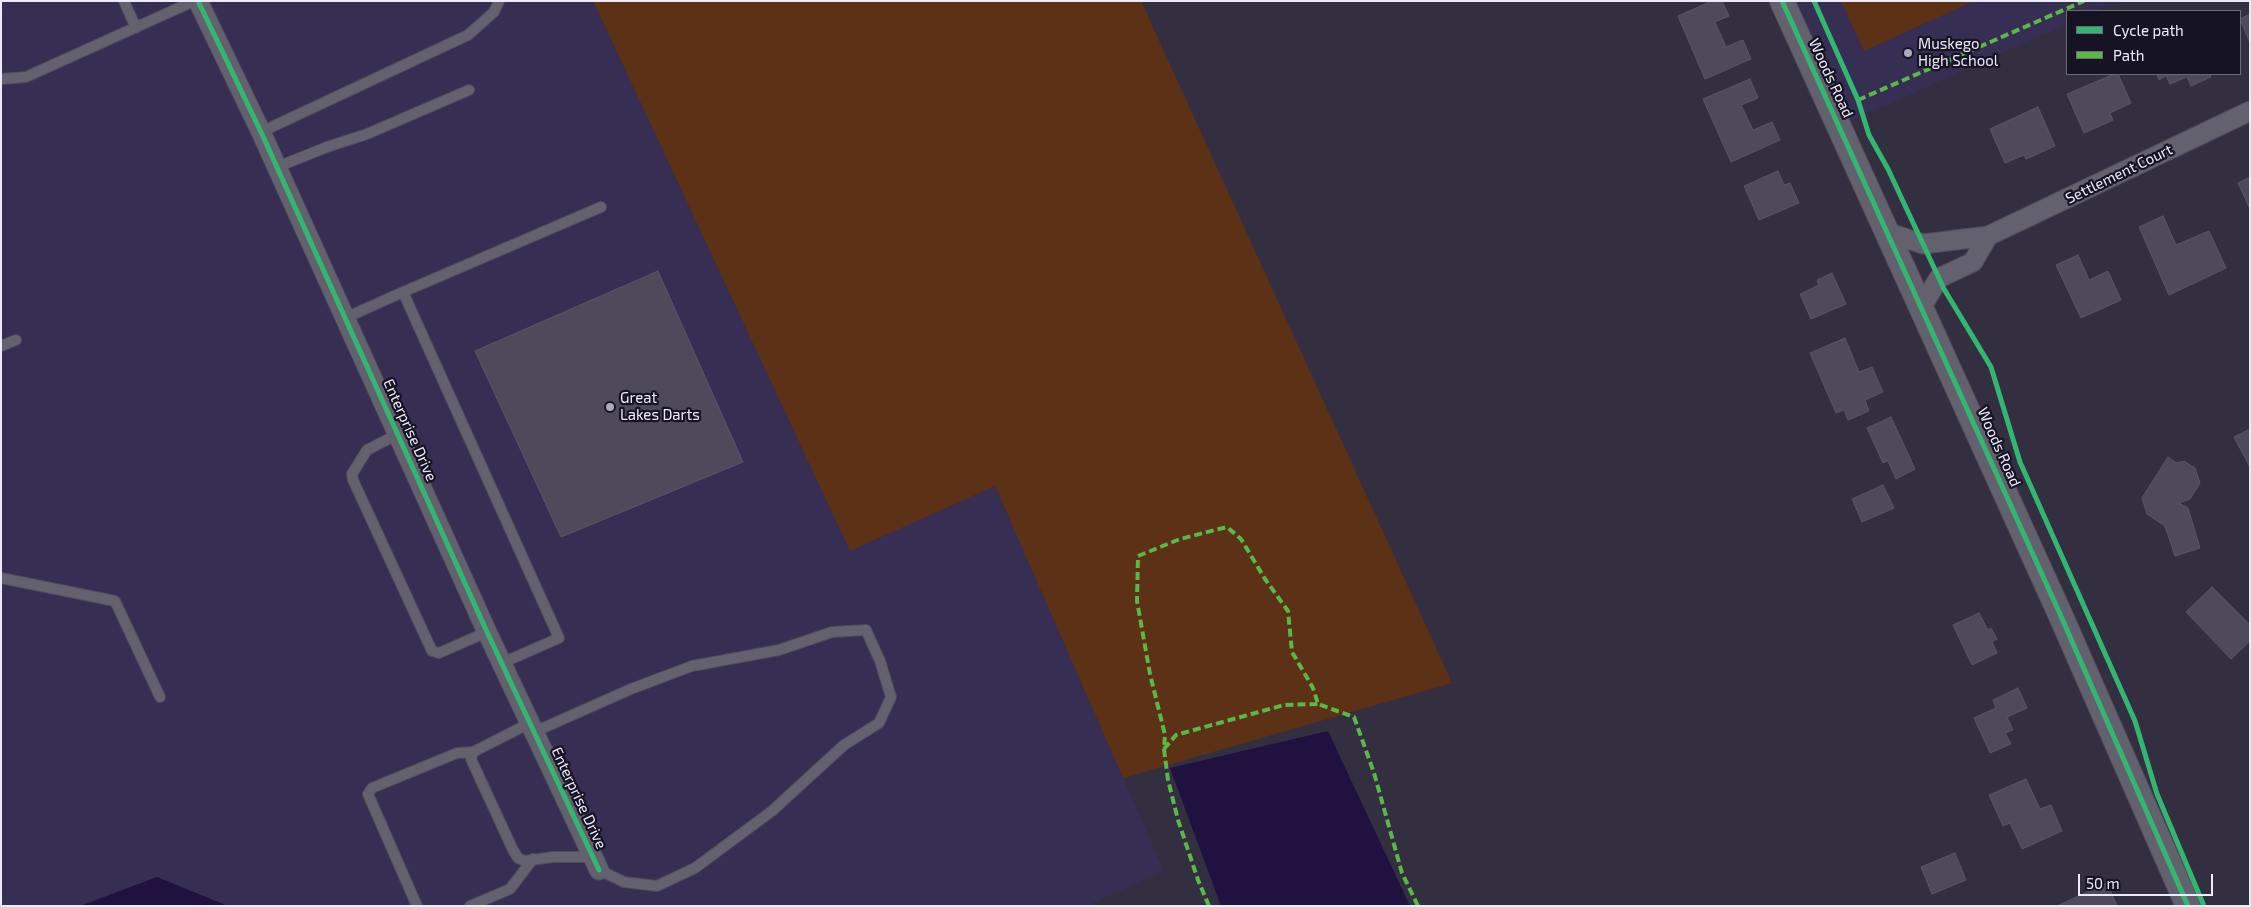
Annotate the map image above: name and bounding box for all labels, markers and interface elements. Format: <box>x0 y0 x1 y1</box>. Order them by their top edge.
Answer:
legend <box>2066 10 2241 75</box>
text: Cycle path <box>2113 21 2184 39</box>
place label: Muskego High School <box>1918 35 1998 70</box>
street label: Woods Road <box>1805 36 1857 120</box>
text: Path <box>2113 46 2144 64</box>
marker: Muskego High School <box>1902 47 1914 59</box>
street label: Settlement Court <box>2063 140 2175 208</box>
street label: Enterprise Drive <box>379 376 441 484</box>
place label: Great Lakes Darts <box>620 389 700 424</box>
marker: Great Lakes Darts <box>604 401 616 413</box>
street label: Woods Road <box>1973 404 2025 490</box>
street label: Enterprise Drive <box>548 744 610 852</box>
scale bar <box>2081 864 2216 896</box>
text: 50 m <box>2086 874 2120 892</box>

